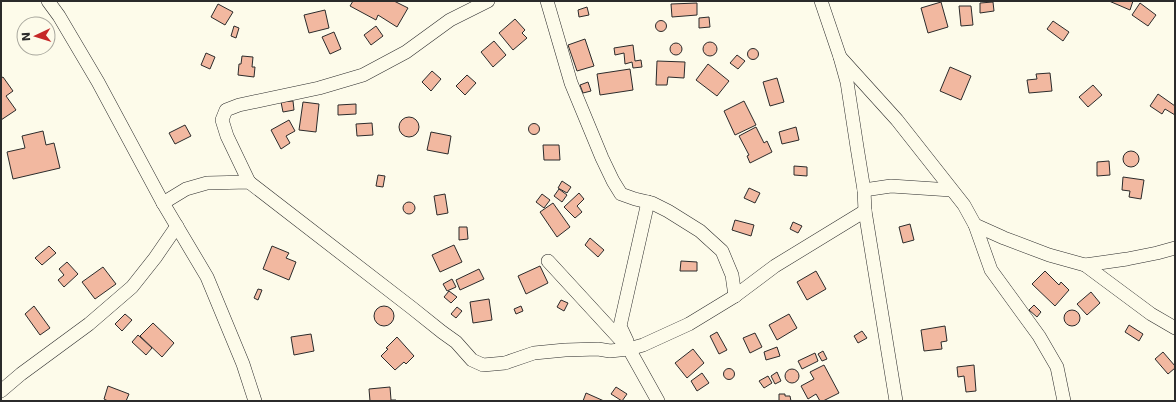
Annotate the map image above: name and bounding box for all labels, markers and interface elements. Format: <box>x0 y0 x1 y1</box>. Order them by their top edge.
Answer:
north arrow <box>16 16 56 56</box>
text: N <box>20 32 33 42</box>

